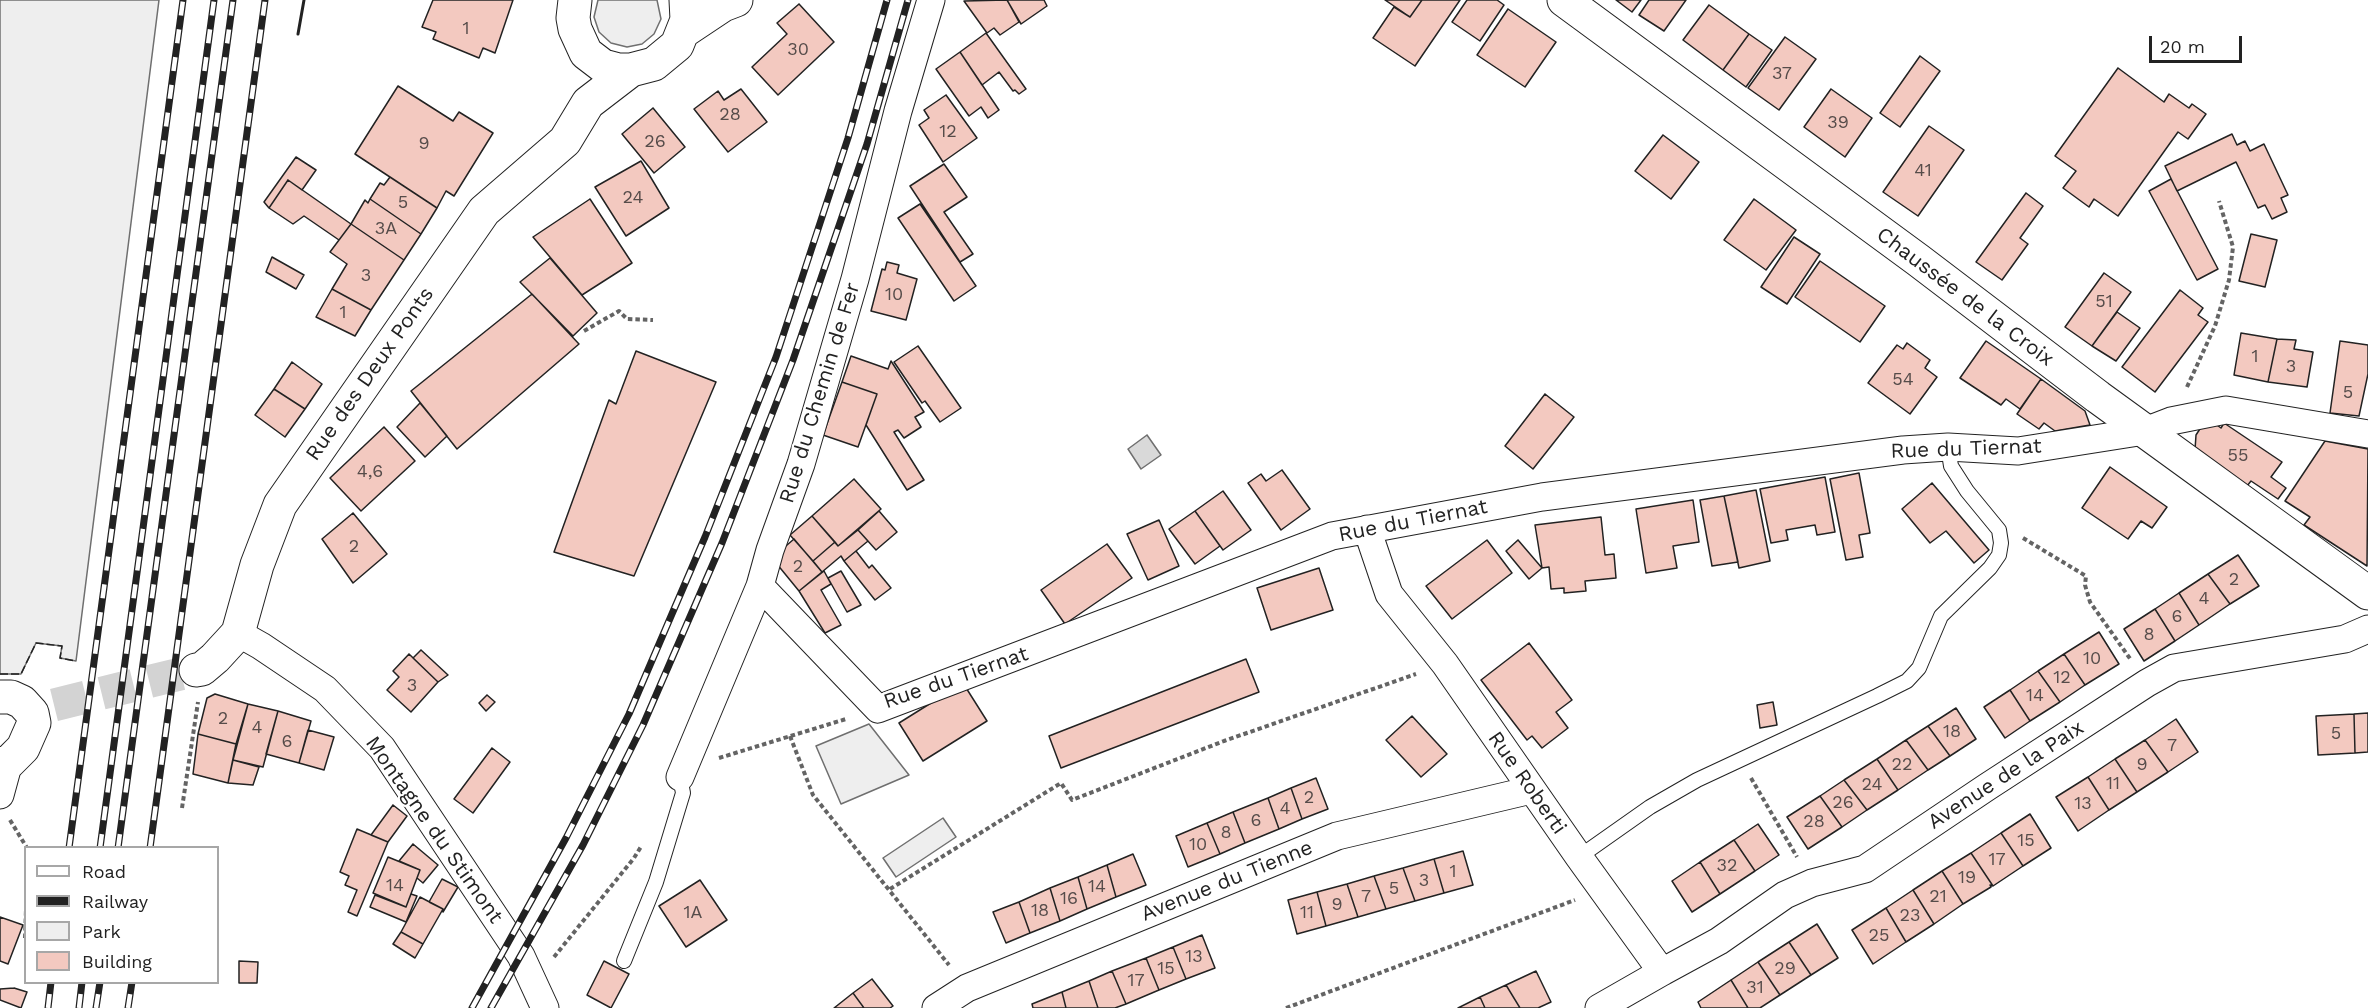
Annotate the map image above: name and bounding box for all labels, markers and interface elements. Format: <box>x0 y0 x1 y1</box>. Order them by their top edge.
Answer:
house number: 1 <box>462 18 470 40</box>
scale bar <box>2152 24 2245 62</box>
text: 20 m <box>2160 36 2205 57</box>
house number: 30 <box>787 39 809 61</box>
house number: 37 <box>1772 63 1792 85</box>
house number: 28 <box>719 104 741 126</box>
house number: 39 <box>1827 112 1849 134</box>
house number: 12 <box>939 121 957 143</box>
house number: 26 <box>644 131 666 153</box>
house number: 9 <box>418 133 430 155</box>
house number: 41 <box>1914 160 1932 182</box>
house number: 24 <box>623 187 643 209</box>
house number: 5 <box>398 192 408 214</box>
house number: 3A <box>375 218 397 240</box>
street label: Chaussée de la Croix <box>1871 222 2059 372</box>
house number: 3 <box>361 265 371 287</box>
street label: Rue du Chemin de Fer <box>774 280 866 506</box>
street label: Rue des Deux Ponts <box>301 282 439 466</box>
house number: 10 <box>885 284 903 306</box>
house number: 51 <box>2095 291 2113 313</box>
house number: 1 <box>339 302 347 324</box>
house number: 1 <box>2251 346 2259 368</box>
house number: 3 <box>2286 356 2296 378</box>
house number: 54 <box>1892 369 1914 391</box>
house number: 5 <box>2343 382 2353 404</box>
street label: Rue du Tiernat <box>1890 434 2042 464</box>
house number: 55 <box>2228 445 2248 467</box>
house number: 4,6 <box>357 461 383 483</box>
street label: Rue du Tiernat <box>1336 494 1490 548</box>
house number: 2 <box>349 536 359 558</box>
house number: 2 <box>793 556 803 578</box>
house number: 2 <box>2229 569 2239 591</box>
house number: 4 <box>2199 588 2209 610</box>
house number: 6 <box>2172 606 2182 628</box>
house number: 8 <box>2143 624 2155 646</box>
street label: Rue du Tiernat <box>880 641 1032 715</box>
house number: 10 <box>2083 648 2101 670</box>
house number: 12 <box>2053 667 2071 689</box>
house number: 3 <box>407 675 417 697</box>
house number: 14 <box>2026 685 2044 707</box>
house number: 2 <box>218 708 228 730</box>
street label: Avenue de la Paix <box>1923 715 2089 835</box>
house number: 4 <box>252 717 262 739</box>
house number: 18 <box>1943 721 1961 743</box>
house number: 5 <box>2331 723 2341 745</box>
street label: Rue Roberti <box>1482 727 1572 839</box>
house number: 6 <box>282 731 292 753</box>
street label: Montagne du Stimont <box>360 732 508 928</box>
house number: 7 <box>2167 735 2177 757</box>
house number: 22 <box>1892 754 1912 776</box>
house number: 9 <box>2136 754 2148 776</box>
house number: 11 <box>2106 773 2120 795</box>
house number: 24 <box>1862 774 1882 796</box>
house number: 2 <box>1304 787 1314 809</box>
house number: 26 <box>1832 792 1854 814</box>
house number: 13 <box>2074 793 2092 815</box>
house number: 4 <box>1280 798 1290 820</box>
house number: 6 <box>1251 810 1261 832</box>
house number: 28 <box>1803 811 1825 833</box>
house number: 8 <box>1220 822 1232 844</box>
house number: 15 <box>2017 830 2035 852</box>
house number: 10 <box>1189 834 1207 856</box>
street label: Avenue du Tienne <box>1137 835 1317 927</box>
legend <box>24 846 219 984</box>
house number: 17 <box>1988 849 2006 871</box>
house number: 32 <box>1717 855 1737 877</box>
text: Road <box>82 861 126 882</box>
house number: 1 <box>1449 861 1457 883</box>
house number: 19 <box>1958 867 1976 889</box>
house number: 3 <box>1419 870 1429 892</box>
house number: 14 <box>386 875 404 897</box>
house number: 14 <box>1088 876 1106 898</box>
house number: 5 <box>1389 878 1399 900</box>
house number: 7 <box>1361 886 1371 908</box>
house number: 21 <box>1929 886 1947 908</box>
house number: 16 <box>1060 888 1078 910</box>
text: Railway <box>82 891 148 912</box>
house number: 9 <box>1331 894 1343 916</box>
house number: 18 <box>1031 900 1049 922</box>
house number: 1A <box>684 902 702 924</box>
house number: 11 <box>1300 902 1314 924</box>
house number: 23 <box>1900 905 1920 927</box>
text: Park <box>82 921 121 942</box>
house number: 25 <box>1869 925 1889 947</box>
house number: 13 <box>1185 946 1203 968</box>
text: Building <box>82 951 152 972</box>
house number: 15 <box>1157 958 1175 980</box>
house number: 29 <box>1774 958 1796 980</box>
house number: 17 <box>1127 970 1145 992</box>
house number: 31 <box>1746 977 1764 999</box>

